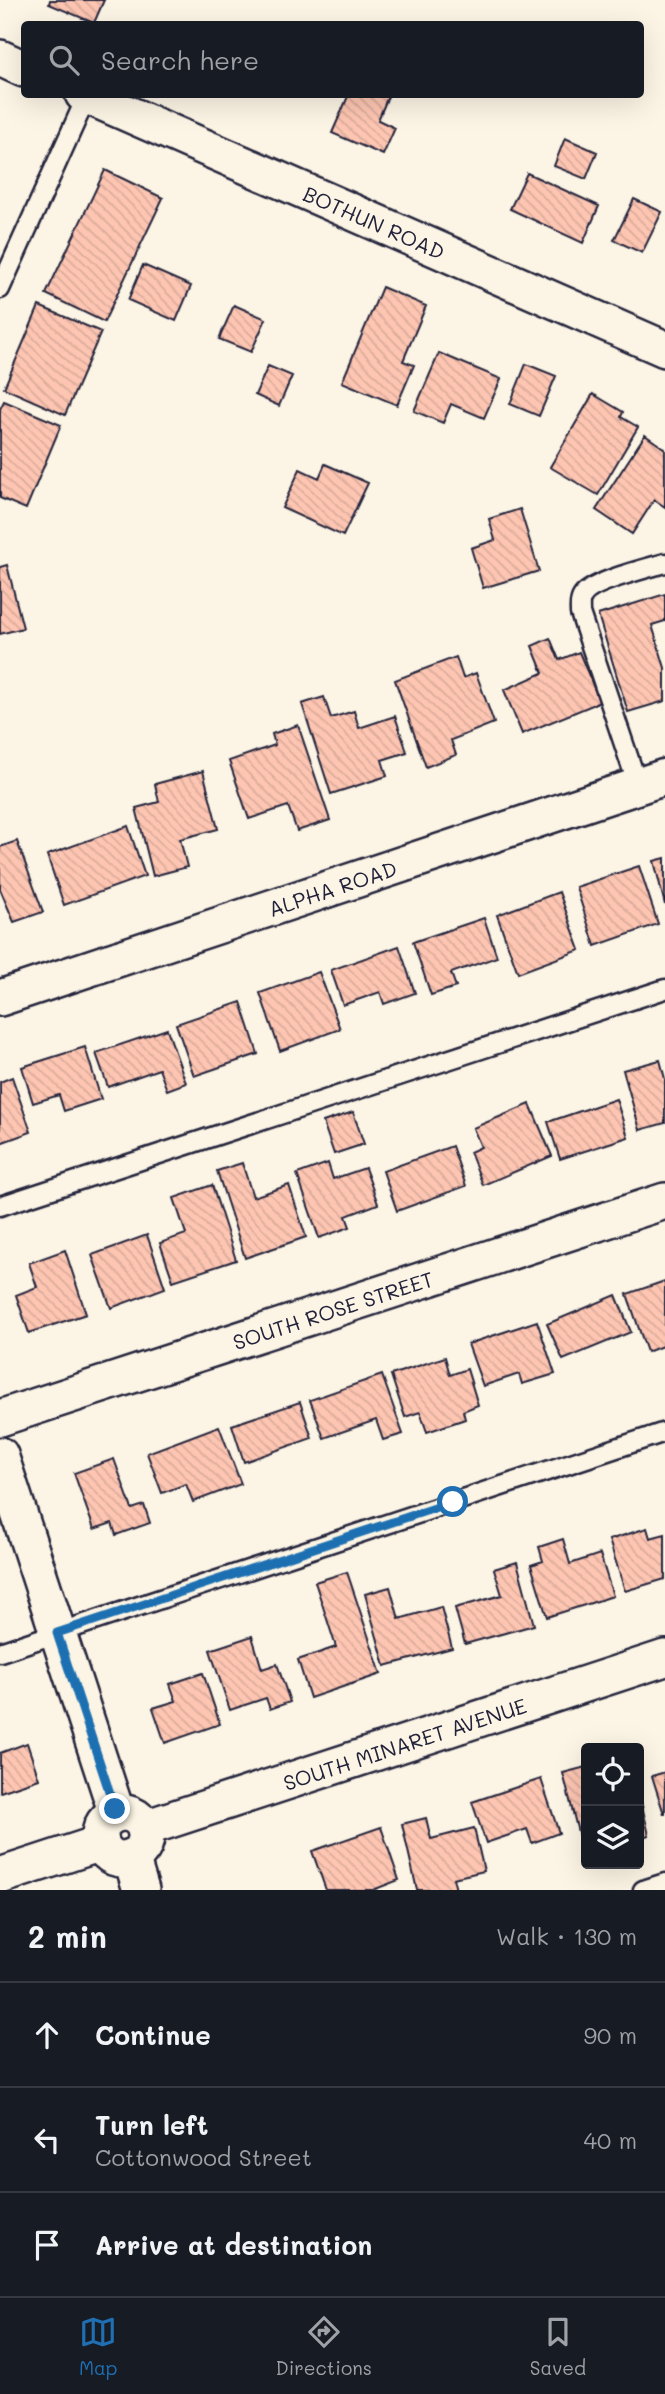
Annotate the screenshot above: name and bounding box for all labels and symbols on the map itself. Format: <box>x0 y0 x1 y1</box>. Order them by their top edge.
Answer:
street label: BOTHUN ROAD <box>299 179 449 264</box>
street label: ALPHA ROAD <box>264 854 400 922</box>
street label: SOUTH ROSE STREET <box>229 1264 436 1355</box>
route start <box>437 1486 468 1517</box>
street label: SOUTH MINARET AVENUE <box>279 1691 530 1796</box>
route end <box>99 1793 130 1824</box>

